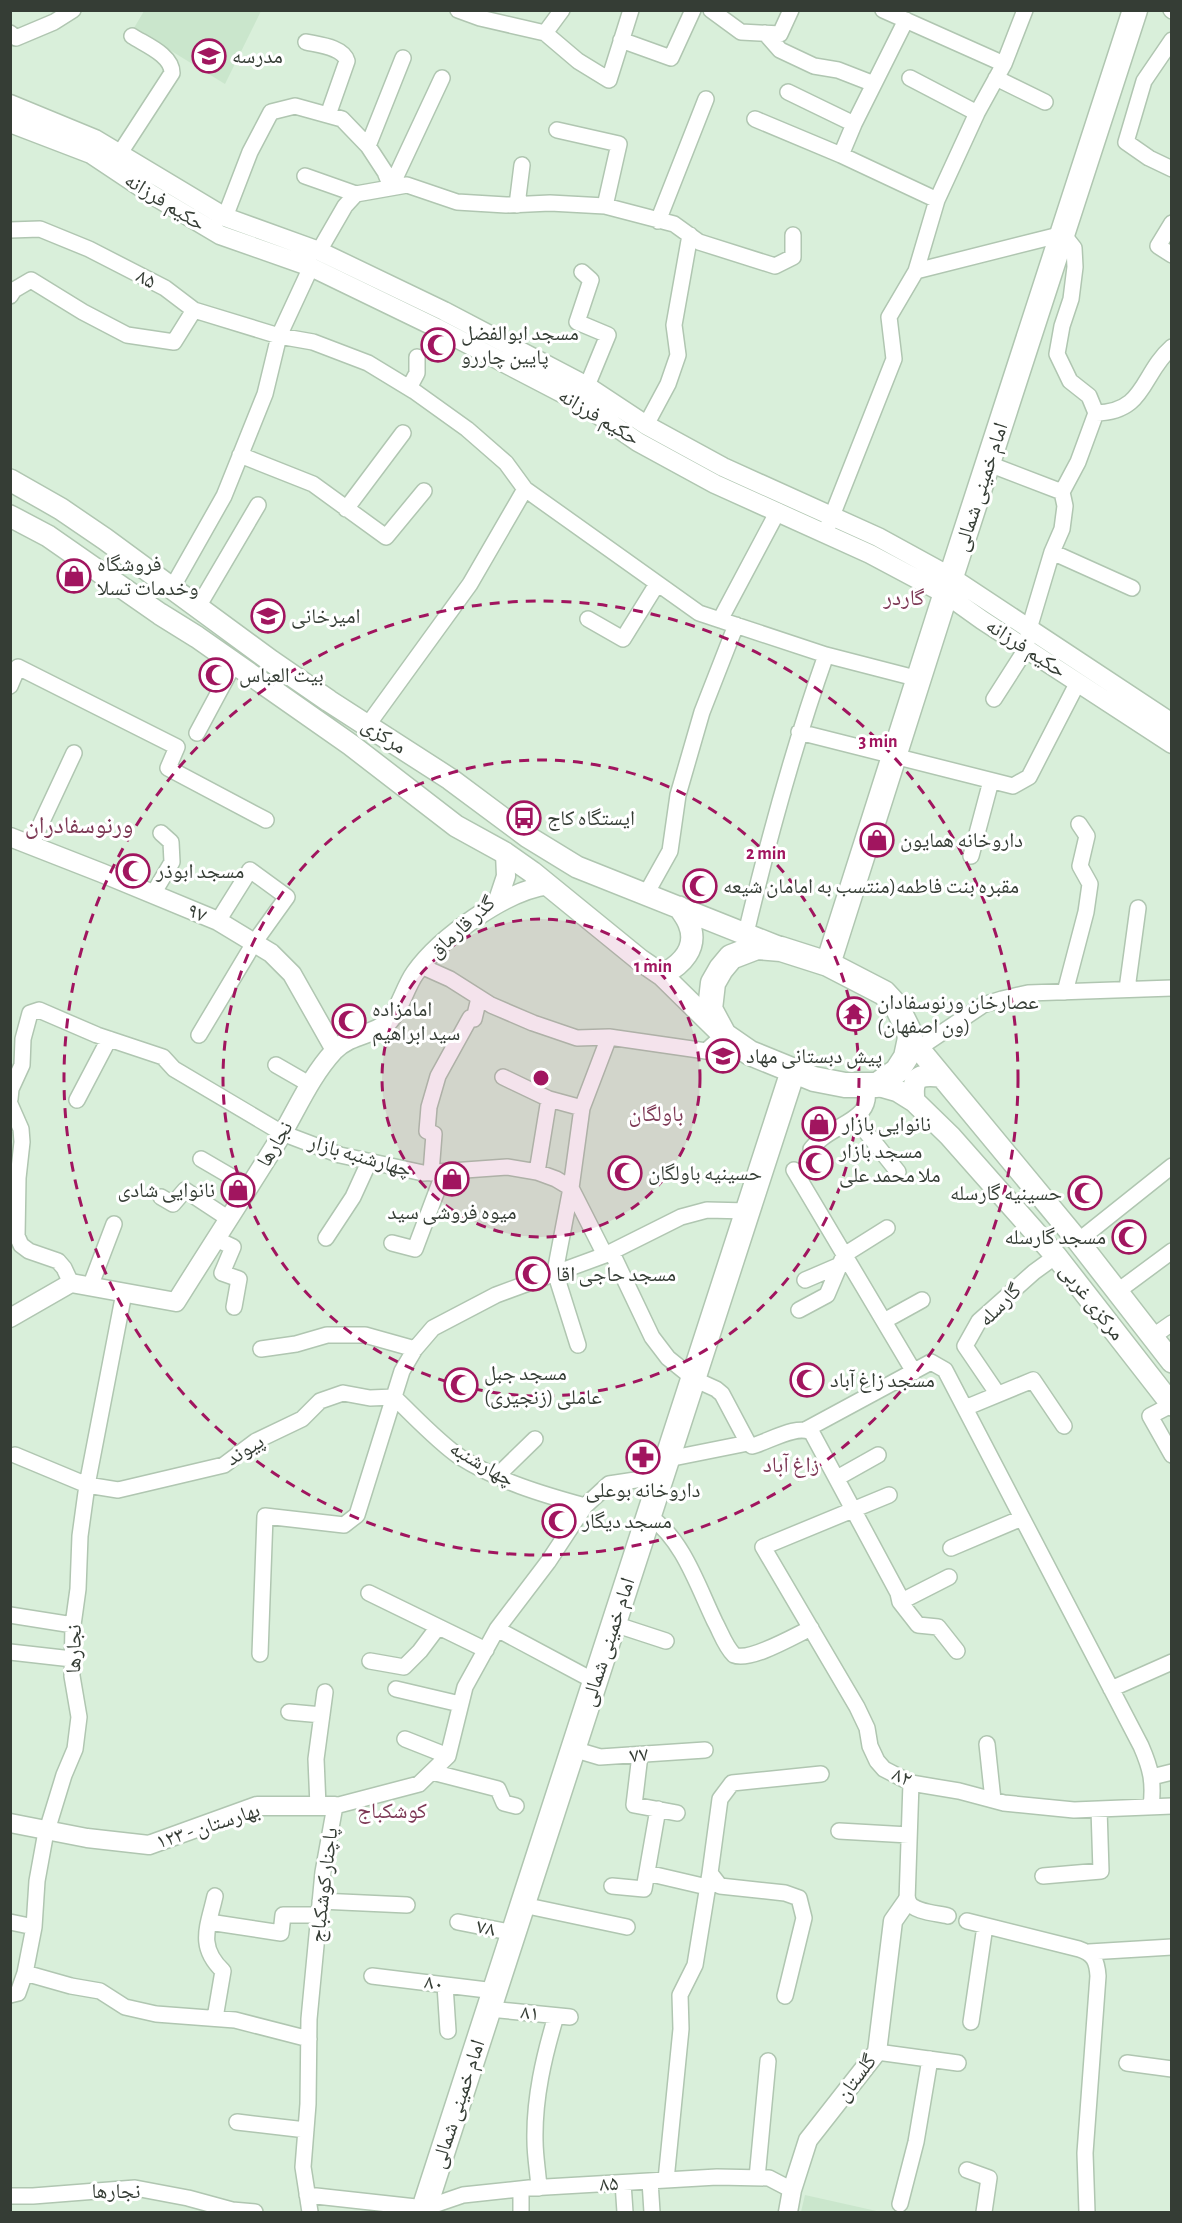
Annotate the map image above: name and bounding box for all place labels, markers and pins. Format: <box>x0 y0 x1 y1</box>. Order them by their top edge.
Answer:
school or university icon: مدرسه <box>191 38 227 74</box>
place label: مدرسه <box>232 46 283 67</box>
place label: مسجد ابوالفضل پایین چاررو <box>461 323 579 370</box>
mosque icon: مسجد ابوالفضل پایین چاررو <box>420 327 456 363</box>
place label: فروشگاه وخدمات تسلا <box>97 554 199 599</box>
shop icon: فروشگاه وخدمات تسلا <box>56 558 92 594</box>
school or university icon: امیرخانی <box>250 598 286 634</box>
place label: امیرخانی <box>291 606 361 629</box>
mosque icon: بیت العباس <box>198 657 234 693</box>
place label: بیت العباس <box>239 665 324 688</box>
bus stop icon: ایستگاه کاج <box>506 800 542 836</box>
place label: ایستگاه کاج <box>547 808 635 831</box>
shop icon: داروخانه همایون <box>859 822 895 858</box>
place label: داروخانه همایون <box>900 830 1023 852</box>
mosque icon: مسجد ابوذر <box>115 853 151 889</box>
place label: مسجد ابوذر <box>155 861 244 882</box>
mosque icon: مقبره بنت فاطمه(منتسب به امامان شیعه <box>682 868 718 904</box>
place label: مقبره بنت فاطمه(منتسب به امامان شیعه <box>723 876 1019 898</box>
place label: عصارخان ورنوسفادان (ون اصفهان) <box>877 992 1039 1038</box>
temple icon: عصارخان ورنوسفادان (ون اصفهان) <box>836 996 872 1032</box>
place label: امامزاده سید ابراهیم <box>372 999 460 1047</box>
mosque icon: امامزاده سید ابراهیم <box>331 1003 367 1039</box>
school or university icon: پیش دبستانی مهاد <box>705 1038 741 1074</box>
place label: پیش دبستانی مهاد <box>746 1046 882 1069</box>
centre of rings <box>531 1068 551 1088</box>
shop icon: نانوایی بازار <box>801 1106 837 1142</box>
place label: نانوایی بازار <box>841 1114 931 1137</box>
place label: مسجد بازار ملا محمد علی <box>838 1141 941 1188</box>
mosque icon: مسجد بازار ملا محمد علی <box>798 1145 834 1181</box>
mosque icon: حسینیه باولگان <box>607 1155 643 1191</box>
shop icon: میوه فروشی سید <box>434 1161 470 1197</box>
place label: حسینیه باولگان <box>648 1163 762 1185</box>
shop icon: نانوایی شادی <box>220 1172 256 1208</box>
mosque icon: حسینیه گارسله <box>1067 1175 1103 1211</box>
place label: نانوایی شادی <box>117 1180 215 1203</box>
place label: حسینیه گارسله <box>950 1183 1062 1204</box>
place label: میوه فروشی سید <box>387 1202 517 1225</box>
mosque icon: مسجد گارسله <box>1111 1219 1147 1255</box>
place label: مسجد گارسله <box>1005 1227 1106 1248</box>
mosque icon: مسجد حاجی اقا <box>515 1256 551 1292</box>
place label: مسجد حاجی اقا <box>556 1264 676 1287</box>
mosque icon: مسجد زاغ آباد <box>789 1362 825 1398</box>
place label: مسجد جبل عاملی (زنجیری) <box>484 1363 602 1410</box>
mosque icon: مسجد جبل عاملی (زنجیری) <box>443 1367 479 1403</box>
place label: مسجد زاغ آباد <box>830 1369 935 1393</box>
pharmacy icon: داروخانه بوعلی <box>625 1439 661 1475</box>
place label: داروخانه بوعلی <box>586 1480 700 1503</box>
mosque icon: مسجد دیگار <box>541 1503 577 1539</box>
place label: مسجد دیگار <box>581 1511 672 1532</box>

